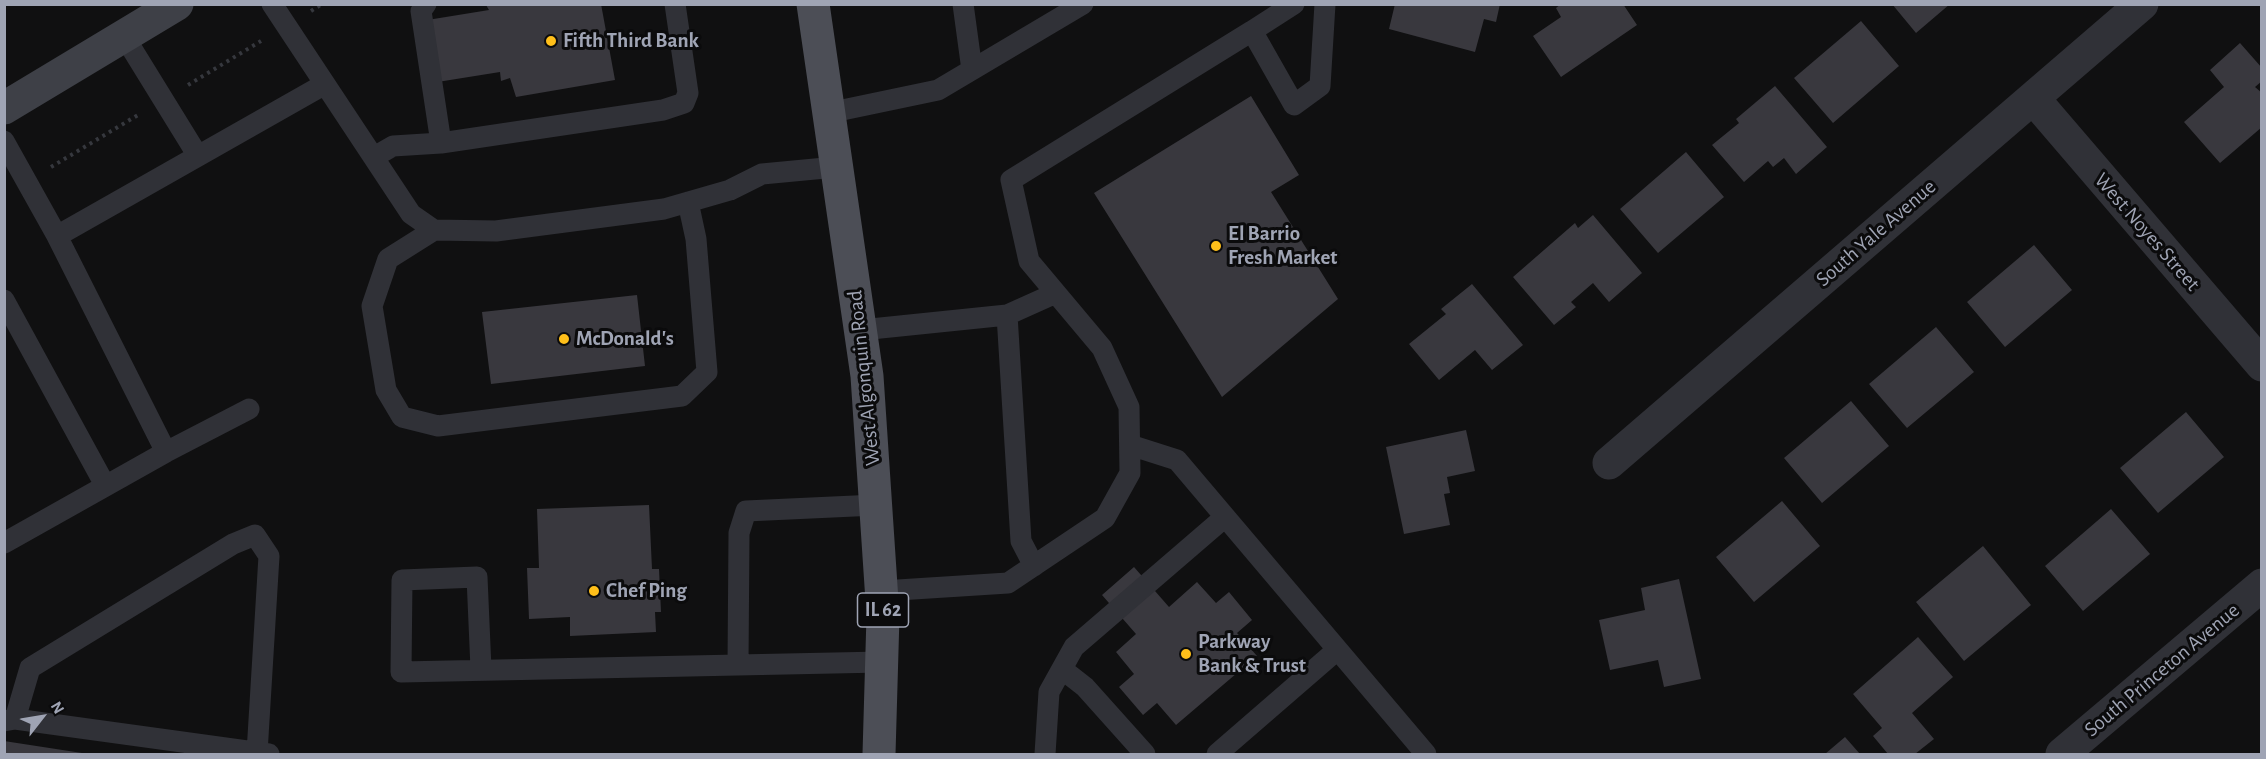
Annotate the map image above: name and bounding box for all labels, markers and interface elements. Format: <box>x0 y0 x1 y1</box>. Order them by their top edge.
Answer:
place label: Fifth Third Bank <box>563 28 699 54</box>
marker: Fifth Third Bank <box>544 34 558 48</box>
street label: West Noyes Street <box>2089 168 2205 296</box>
street label: South Yale Avenue <box>1811 174 1941 292</box>
place label: El Barrio Fresh Market <box>1228 221 1337 271</box>
marker: El Barrio Fresh Market <box>1209 239 1223 253</box>
street label: West Algonquin Road <box>842 289 886 467</box>
place label: McDonald's <box>576 326 674 352</box>
marker: McDonald's <box>557 332 571 346</box>
place label: Chef Ping <box>606 578 687 604</box>
marker: Chef Ping <box>587 584 601 598</box>
road number: IL 62 <box>858 593 908 627</box>
street label: South Princeton Avenue <box>2079 598 2245 742</box>
place label: Parkway Bank & Trust <box>1198 629 1306 679</box>
marker: Parkway Bank & Trust <box>1179 647 1193 661</box>
north arrow <box>12 687 72 747</box>
text: N <box>48 699 67 717</box>

